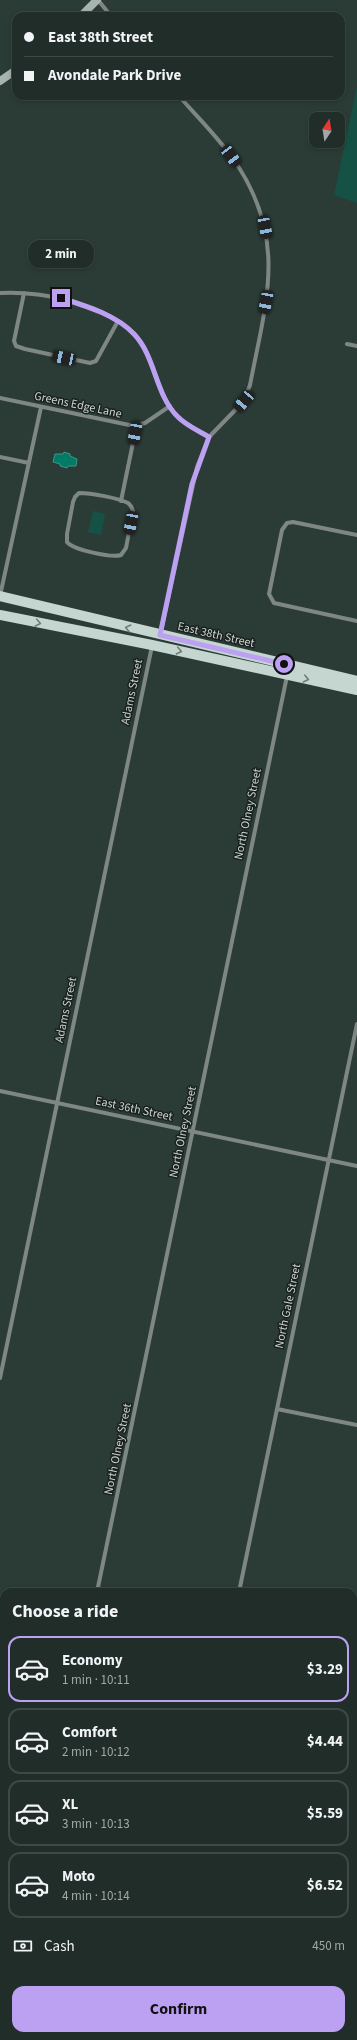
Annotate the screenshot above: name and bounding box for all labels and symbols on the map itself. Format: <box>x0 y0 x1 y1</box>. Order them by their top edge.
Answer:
north arrow <box>309 112 345 148</box>
car <box>219 143 243 169</box>
car <box>257 214 273 240</box>
callout: 2 min <box>28 240 94 268</box>
route end <box>52 289 70 307</box>
car <box>258 289 274 315</box>
car <box>51 350 77 366</box>
street label: Greens Edge Lane <box>33 387 123 423</box>
car <box>232 388 256 414</box>
car <box>127 420 143 446</box>
car <box>123 510 139 536</box>
one-way arrow <box>35 618 41 626</box>
street label: East 38th Street <box>176 618 256 652</box>
one-way arrow <box>125 624 131 632</box>
one-way arrow <box>176 647 182 655</box>
route start <box>275 655 293 673</box>
street label: Adams Street <box>117 658 147 726</box>
one-way arrow <box>303 675 309 683</box>
street label: North Olney Street <box>230 767 266 861</box>
street label: Adams Street <box>51 976 81 1044</box>
street label: North Olney Street <box>165 1085 201 1179</box>
street label: East 36th Street <box>94 1093 174 1125</box>
street label: North Gale Street <box>271 1262 305 1350</box>
street label: North Olney Street <box>100 1402 136 1496</box>

